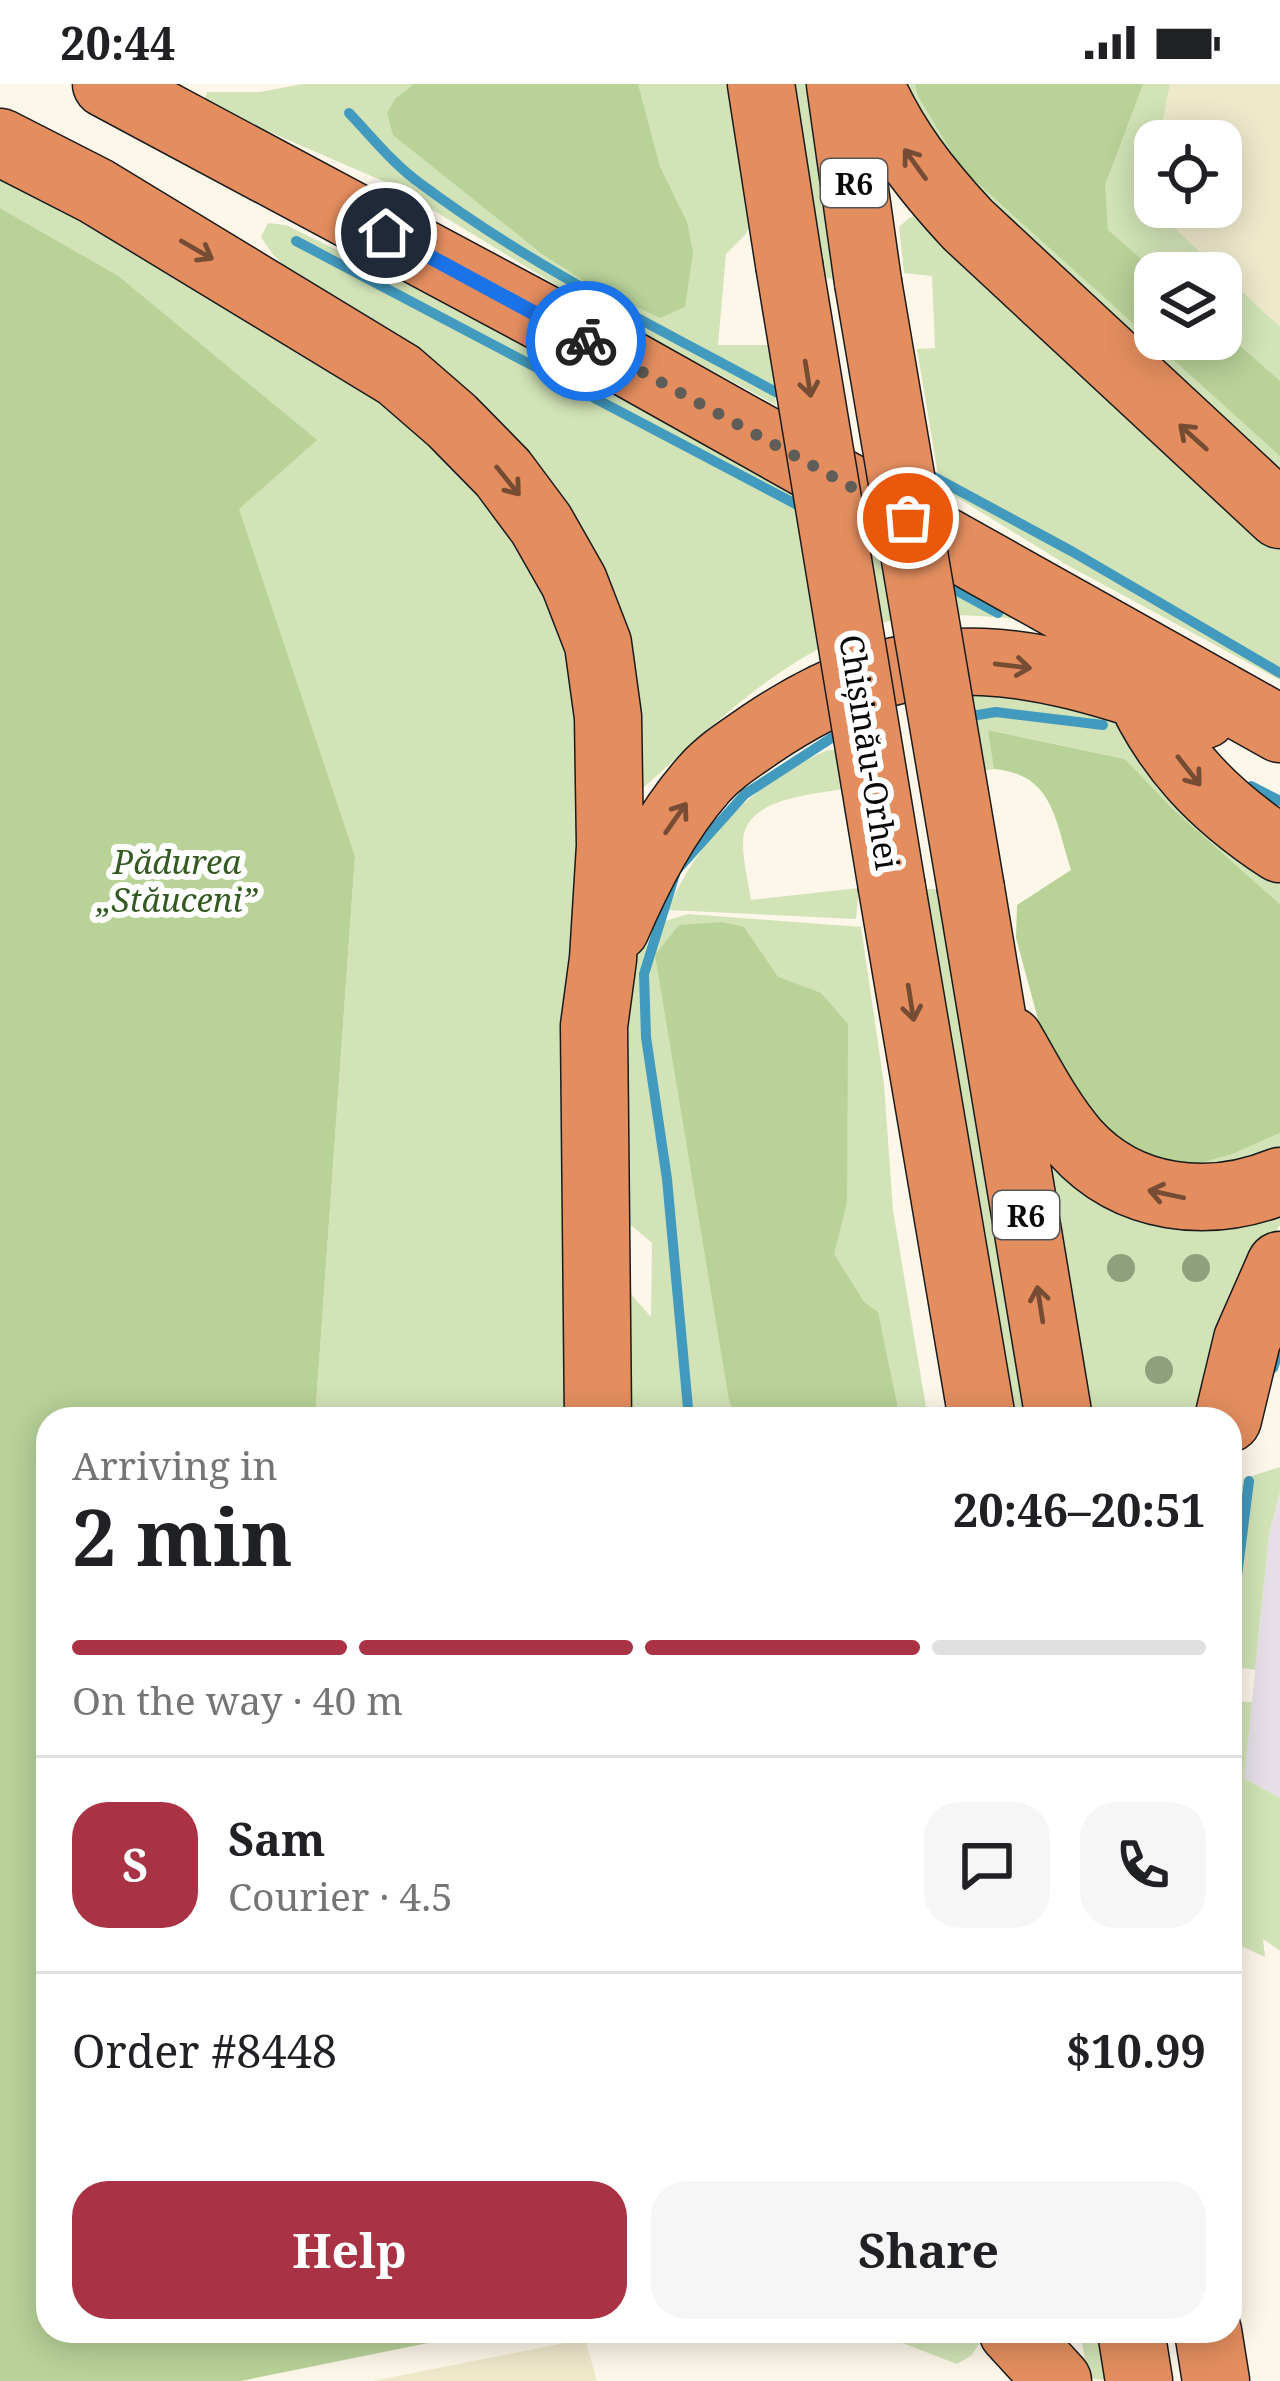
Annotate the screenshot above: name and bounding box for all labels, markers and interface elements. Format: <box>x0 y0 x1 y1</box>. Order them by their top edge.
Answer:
text: 20:44 <box>60 12 175 73</box>
map controls <box>1134 120 1242 360</box>
button: locate <box>1134 120 1242 228</box>
one-way arrow <box>903 148 928 181</box>
road number: R6 <box>821 159 887 207</box>
pin <box>335 182 437 284</box>
icon: home <box>353 200 419 266</box>
one-way arrow <box>179 238 213 262</box>
button: layers <box>1134 252 1242 360</box>
courier <box>526 281 646 401</box>
icon: bike <box>553 308 619 374</box>
one-way arrow <box>797 359 820 398</box>
one-way arrow <box>1178 424 1208 451</box>
one-way arrow <box>494 464 521 496</box>
pin <box>857 467 959 569</box>
icon: bag <box>875 485 941 551</box>
street label: Chișinău-Orhei <box>829 631 911 873</box>
one-way arrow <box>993 655 1032 677</box>
one-way arrow <box>1175 755 1202 787</box>
one-way arrow <box>663 802 688 835</box>
park label: Pădurea „Stăuceni” <box>96 839 259 922</box>
one-way arrow <box>900 982 923 1021</box>
one-way arrow <box>1147 1182 1186 1204</box>
road number: R6 <box>993 1191 1059 1239</box>
one-way arrow <box>1028 1285 1051 1324</box>
text: Arriving in <box>72 1438 278 1491</box>
text: 20:46–20:51 <box>953 1479 1206 1540</box>
text: 2 min <box>72 1483 293 1589</box>
text: On the way · 40 m <box>72 1673 403 1726</box>
button: chat <box>924 1802 1050 1928</box>
button: phone <box>1080 1802 1206 1928</box>
text: Sam <box>228 1808 325 1869</box>
text: S <box>122 1834 148 1895</box>
text: Courier · 4.5 <box>228 1869 453 1922</box>
text: Order #8448 <box>72 2020 337 2081</box>
text: $10.99 <box>1066 2020 1206 2081</box>
button: Help <box>72 2181 627 2319</box>
button: Share <box>651 2181 1206 2319</box>

